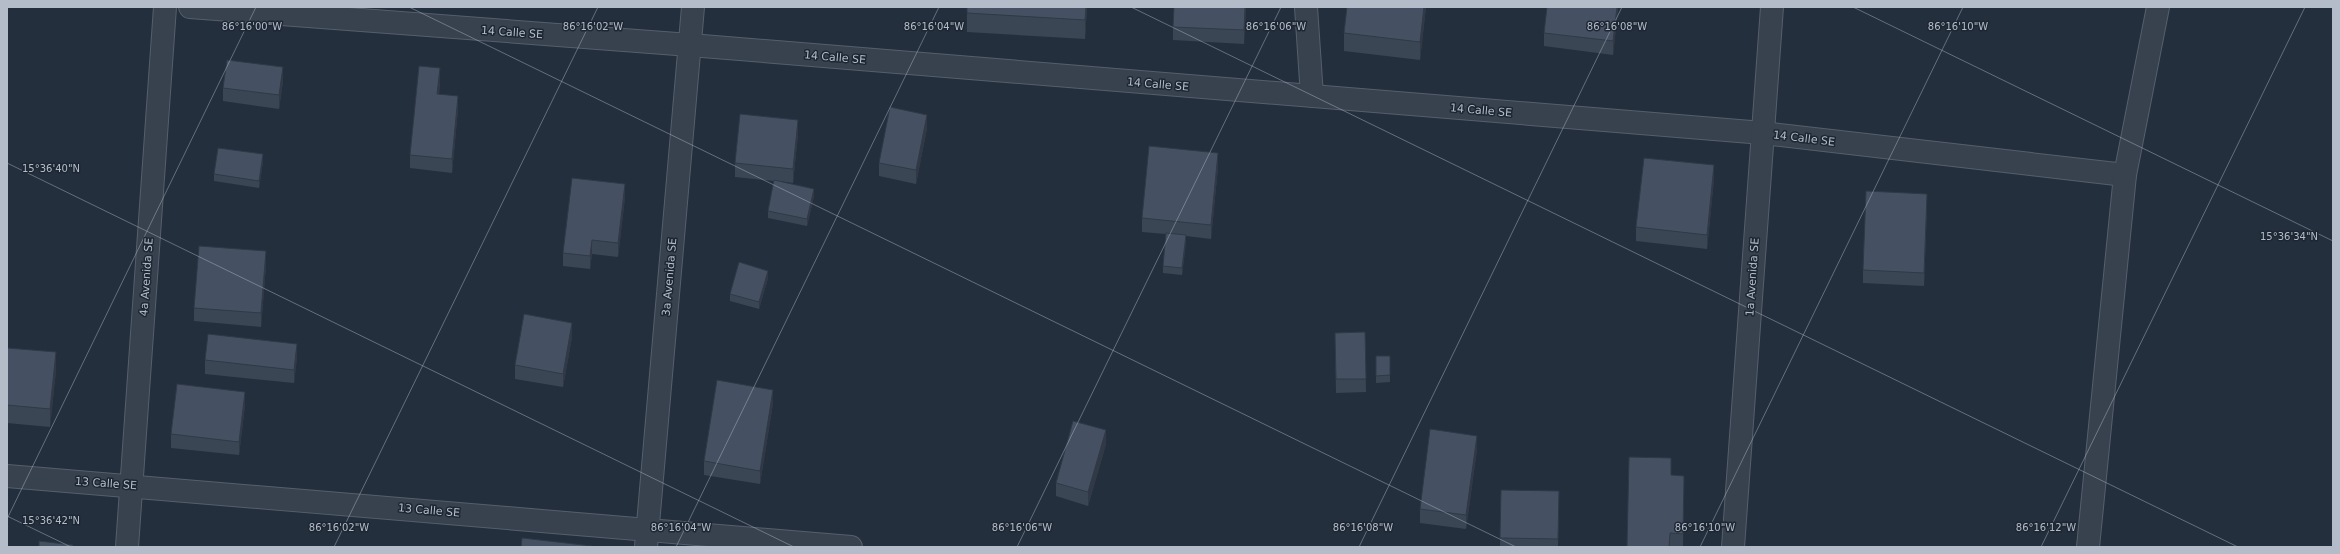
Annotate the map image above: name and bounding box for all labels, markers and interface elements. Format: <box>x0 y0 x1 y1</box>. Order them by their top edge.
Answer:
text: 86°16'00"W <box>222 21 282 32</box>
text: 86°16'02"W <box>563 21 623 32</box>
text: 86°16'04"W <box>904 21 964 32</box>
text: 86°16'06"W <box>1246 21 1306 32</box>
text: 86°16'08"W <box>1587 21 1647 32</box>
text: 86°16'10"W <box>1928 21 1988 32</box>
street label: 14 Calle SE <box>480 24 543 41</box>
street label: 14 Calle SE <box>803 48 867 67</box>
street label: 14 Calle SE <box>1126 75 1190 94</box>
street label: 14 Calle SE <box>1449 101 1513 120</box>
street label: 14 Calle SE <box>1772 128 1836 149</box>
text: 15°36'40"N <box>22 163 80 174</box>
text: 15°36'34"N <box>2260 231 2318 242</box>
street label: 4a Avenida SE <box>137 237 156 317</box>
street label: 3a Avenida SE <box>660 237 679 317</box>
street label: 1a Avenida SE <box>1743 237 1762 317</box>
street label: 13 Calle SE <box>74 475 137 492</box>
street label: 13 Calle SE <box>397 501 461 520</box>
text: 15°36'42"N <box>22 515 80 526</box>
text: 86°16'02"W <box>309 522 369 533</box>
text: 86°16'04"W <box>651 522 711 533</box>
text: 86°16'06"W <box>992 522 1052 533</box>
text: 86°16'08"W <box>1333 522 1393 533</box>
text: 86°16'10"W <box>1675 522 1735 533</box>
text: 86°16'12"W <box>2016 522 2076 533</box>

